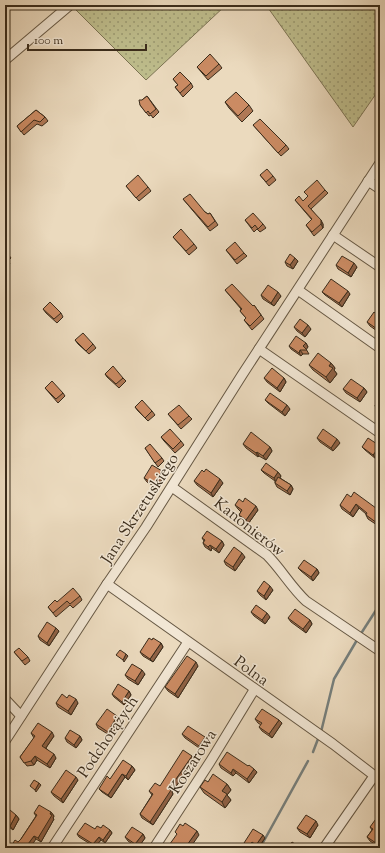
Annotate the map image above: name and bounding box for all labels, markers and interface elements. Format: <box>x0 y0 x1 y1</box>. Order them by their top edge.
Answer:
scale bar <box>28 26 146 52</box>
text: 100 m <box>34 32 63 50</box>
street label: Jana Skrzetuskiego <box>96 449 186 570</box>
street label: Kanonierów <box>208 493 289 563</box>
street label: Polna <box>228 651 273 693</box>
street label: Podchorążych <box>73 691 145 783</box>
street label: Koszarowa <box>165 725 224 799</box>

